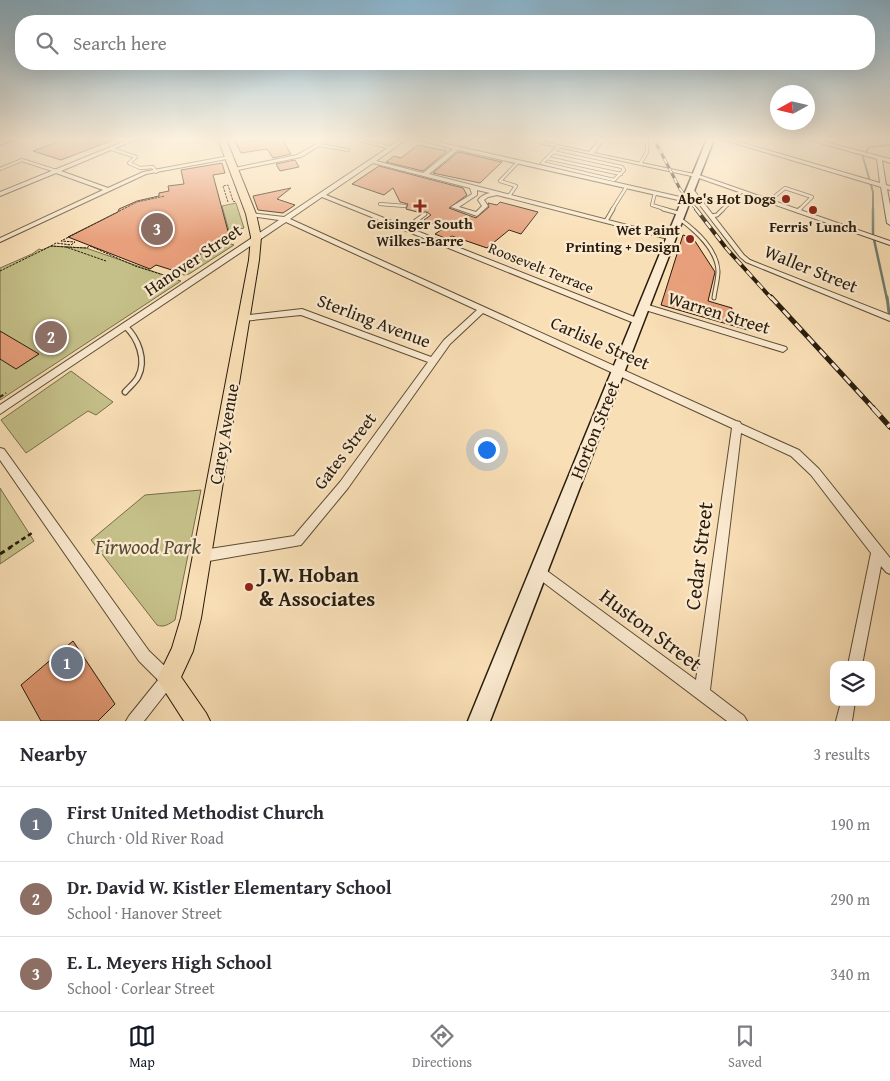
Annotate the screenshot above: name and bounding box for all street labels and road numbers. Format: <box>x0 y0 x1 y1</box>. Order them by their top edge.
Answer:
street label: Hanover Street <box>138 216 248 302</box>
street label: Roosevelt Terrace <box>485 237 597 298</box>
street label: Waller Street <box>760 238 863 300</box>
street label: Warren Street <box>665 284 774 341</box>
street label: Sterling Avenue <box>314 287 435 355</box>
street label: Carlisle Street <box>546 309 655 377</box>
street label: Horton Street <box>563 376 627 483</box>
street label: Carey Avenue <box>201 381 246 487</box>
street label: Gates Street <box>307 406 383 495</box>
street label: Cedar Street <box>676 499 721 612</box>
street label: Huston Street <box>594 581 710 679</box>

